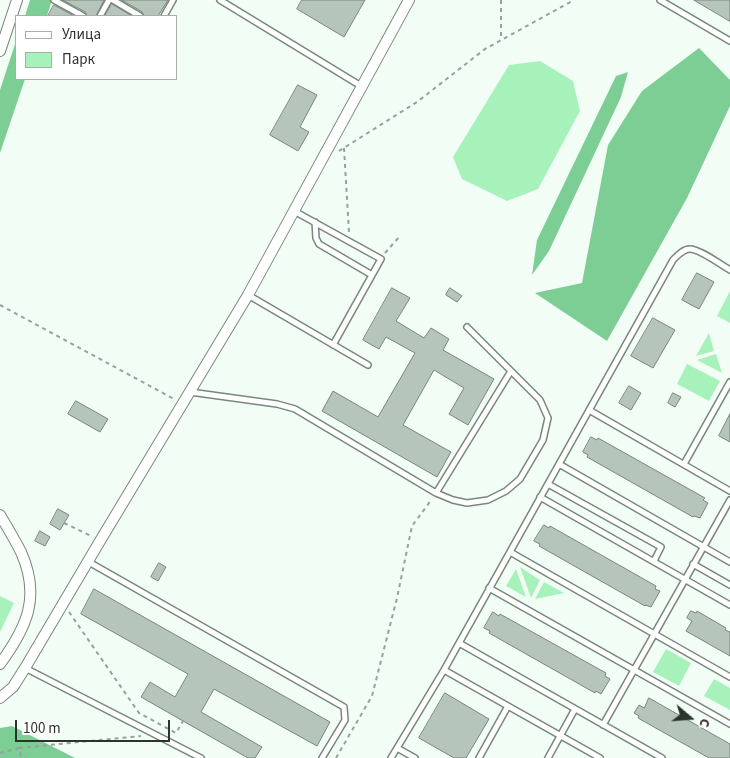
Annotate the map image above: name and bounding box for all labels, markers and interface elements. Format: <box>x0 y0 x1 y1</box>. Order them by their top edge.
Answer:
legend <box>15 15 178 80</box>
text: Улица <box>62 24 101 45</box>
text: Парк <box>62 49 95 70</box>
north arrow <box>665 693 715 743</box>
scale bar <box>18 710 172 742</box>
text: С <box>693 716 715 730</box>
text: 100 m <box>23 718 61 739</box>

